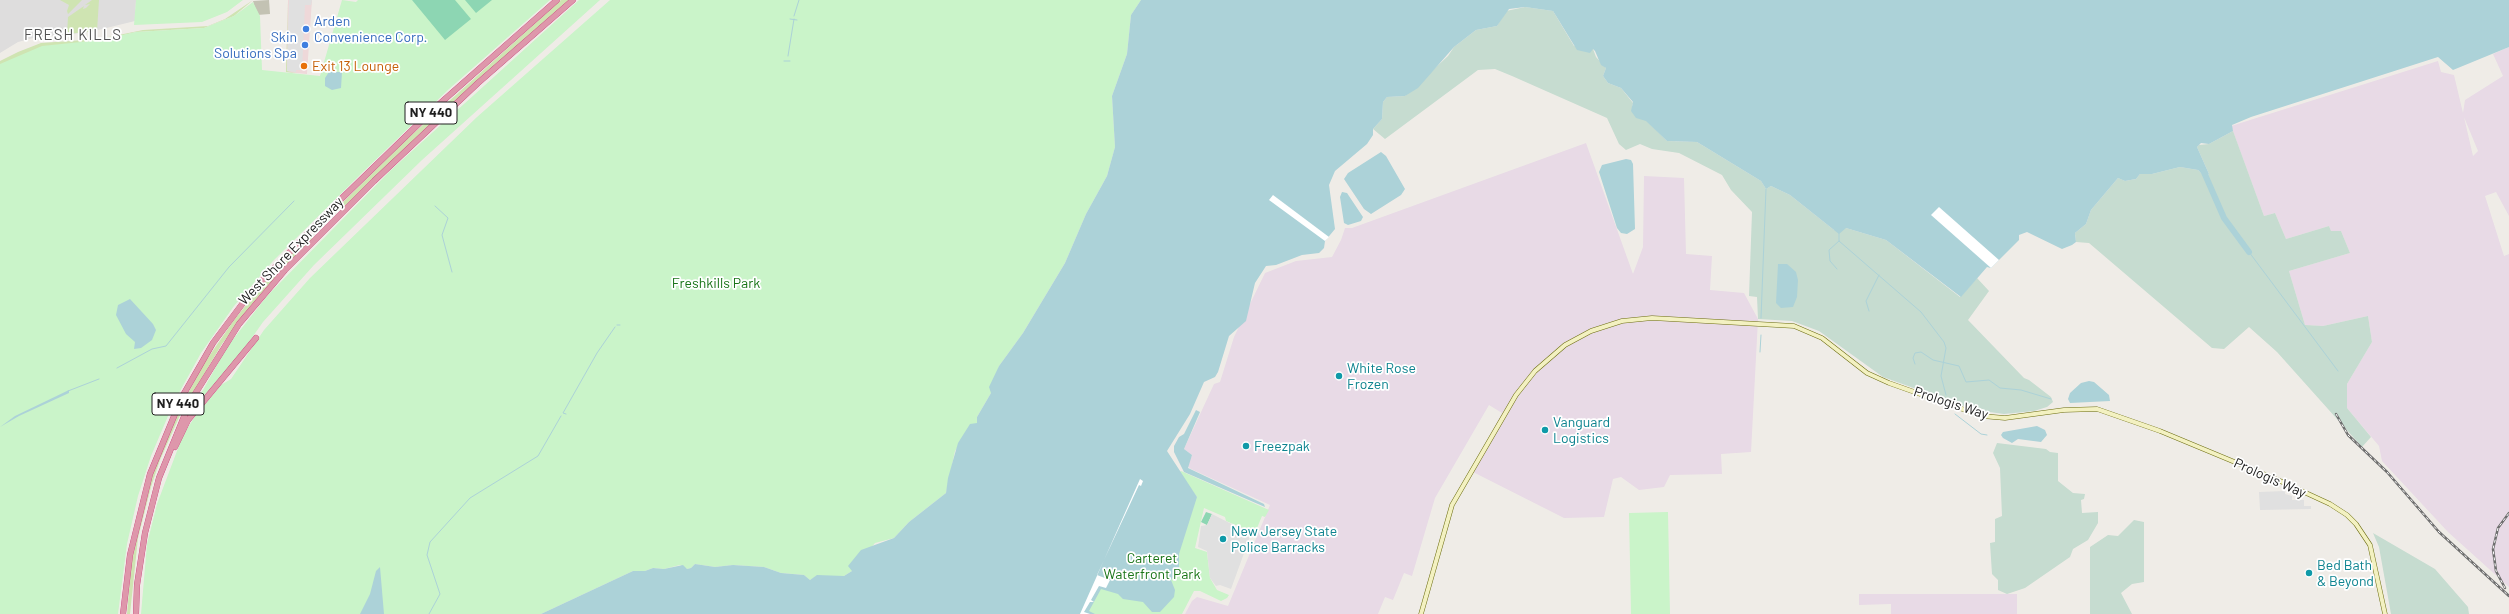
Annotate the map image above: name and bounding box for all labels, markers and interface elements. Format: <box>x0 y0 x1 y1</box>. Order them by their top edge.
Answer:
place label: Arden Convenience Corp. <box>314 13 427 46</box>
marker: Arden Convenience Corp. <box>301 24 311 34</box>
district label: FRESH KILLS <box>24 26 122 44</box>
place label: Skin Solutions Spa <box>214 29 297 62</box>
marker: Skin Solutions Spa <box>300 40 310 50</box>
place label: Exit 13 Lounge <box>312 58 399 74</box>
marker: Exit 13 Lounge <box>299 61 309 71</box>
road number: NY 440 <box>405 102 457 124</box>
street label: West Shore Expressway <box>235 194 347 308</box>
park label: Freshkills Park <box>672 275 760 291</box>
place label: White Rose Frozen <box>1347 360 1416 392</box>
marker: White Rose Frozen <box>1334 371 1344 381</box>
street label: Prologis Way <box>1912 383 1990 423</box>
road number: NY 440 <box>152 393 204 415</box>
place label: Vanguard Logistics <box>1553 414 1610 446</box>
marker: Vanguard Logistics <box>1540 425 1550 435</box>
place label: Freezpak <box>1254 438 1310 454</box>
marker: Freezpak <box>1241 441 1251 451</box>
street label: Prologis Way <box>2231 455 2309 501</box>
place label: New Jersey State Police Barracks <box>1231 523 1337 556</box>
marker: New Jersey State Police Barracks <box>1218 534 1228 544</box>
park label: Carteret Waterfront Park <box>1104 550 1200 582</box>
place label: Bed Bath & Beyond <box>2317 557 2374 590</box>
marker: Bed Bath & Beyond <box>2304 568 2314 578</box>

